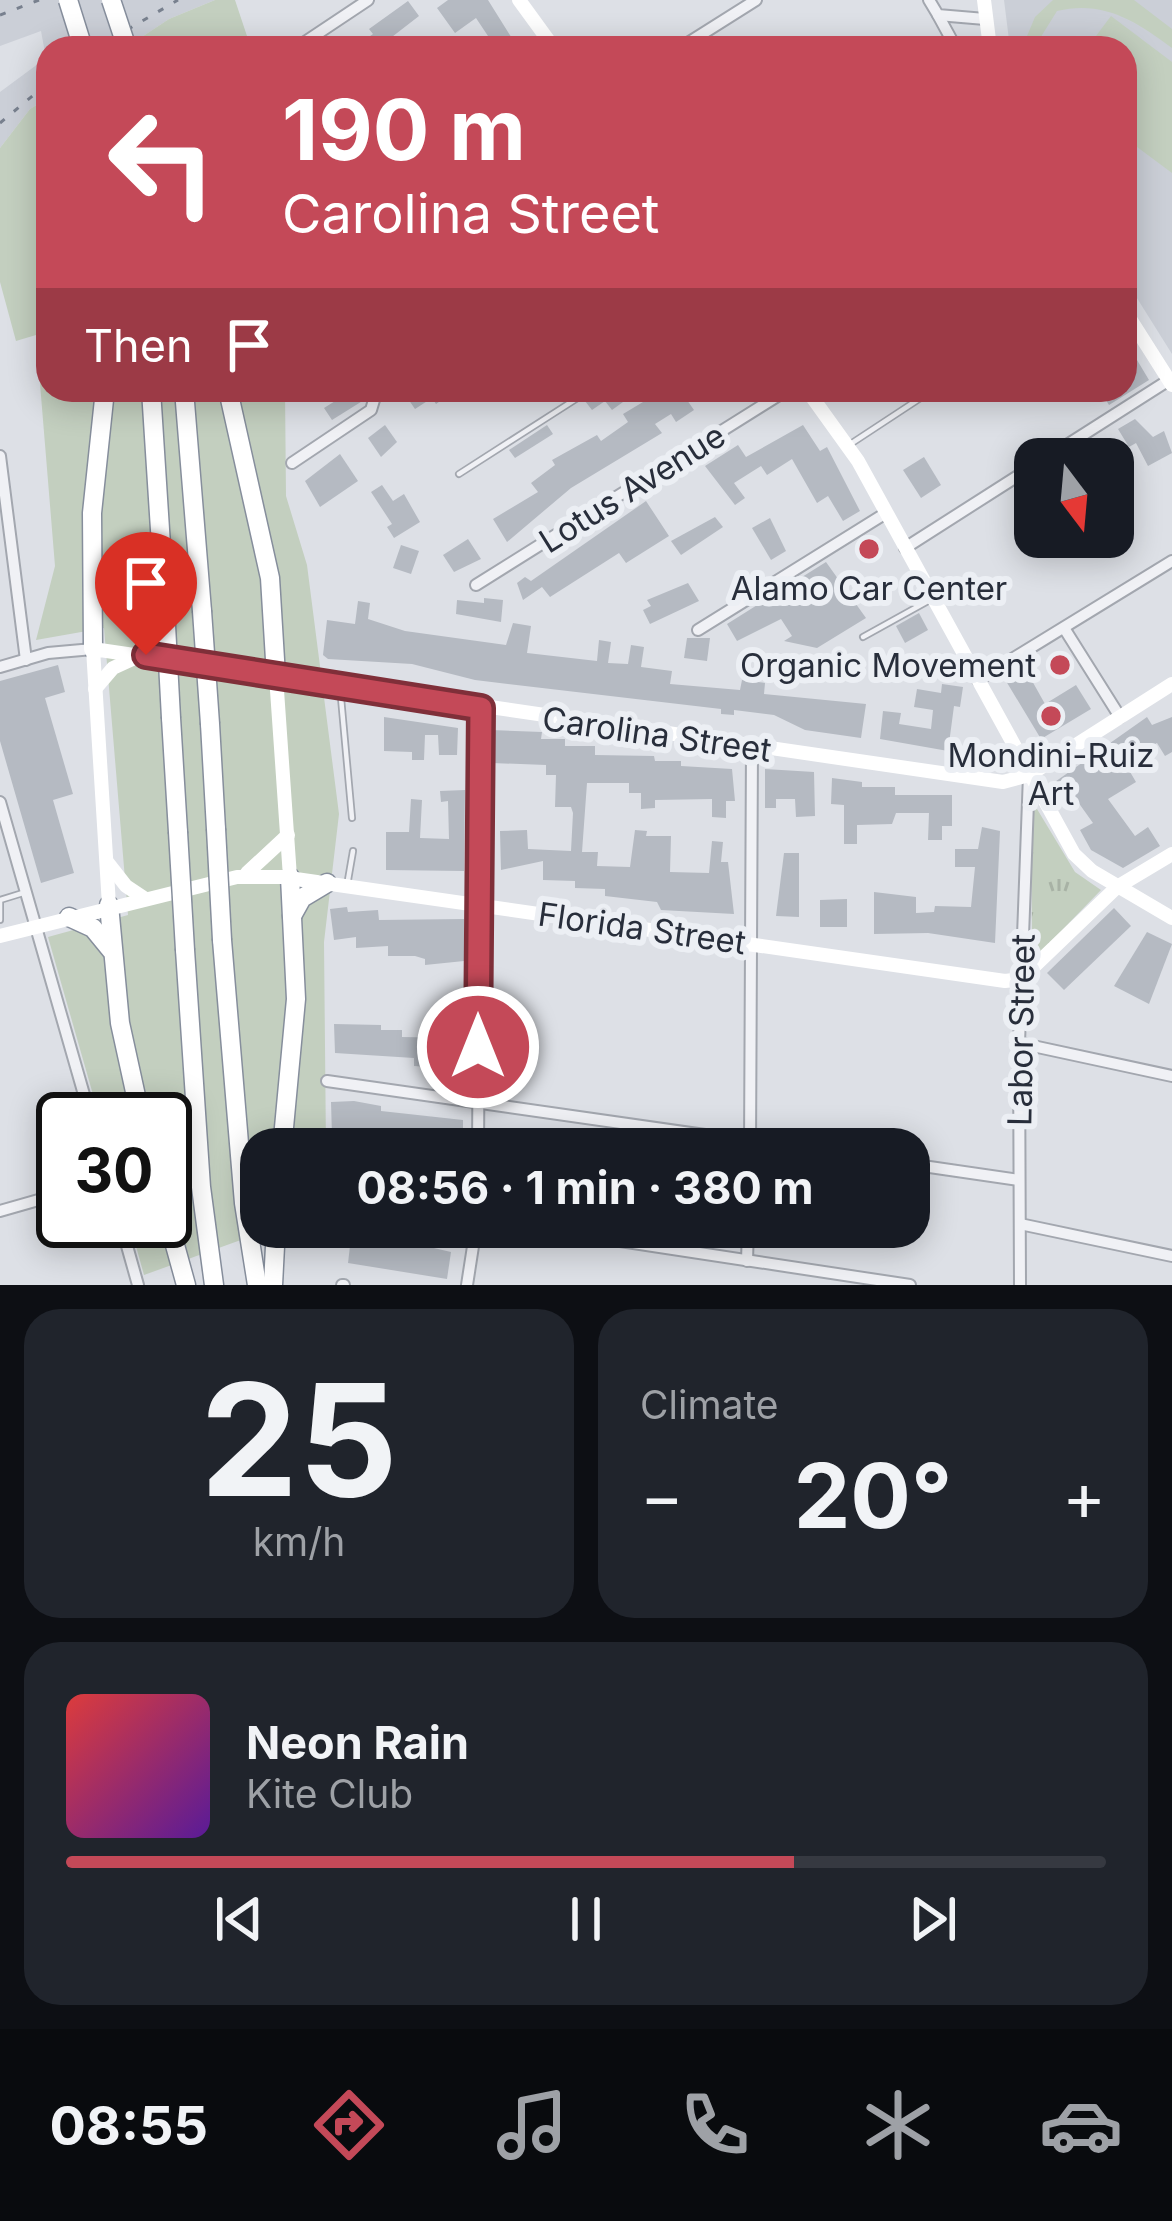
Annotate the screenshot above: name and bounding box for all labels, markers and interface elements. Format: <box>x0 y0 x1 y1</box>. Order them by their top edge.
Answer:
text: 190 m <box>282 79 526 180</box>
icon: left <box>84 84 240 240</box>
text: Carolina Street <box>282 181 660 246</box>
icon: arrive <box>216 312 282 378</box>
text: Then <box>84 318 192 373</box>
street label: Lotus Avenue <box>532 415 732 561</box>
north arrow <box>1014 438 1134 558</box>
map controls <box>1014 438 1134 558</box>
pin <box>95 532 197 655</box>
marker: Alamo Car Center <box>856 536 882 562</box>
icon: arrive <box>113 550 179 616</box>
place label: Alamo Car Center <box>731 568 1007 608</box>
place label: Organic Movement <box>740 645 1036 685</box>
marker: Organic Movement <box>1047 652 1073 678</box>
street label: Carolina Street <box>540 698 774 770</box>
marker: Mondini-Ruiz Art <box>1038 703 1064 729</box>
place label: Mondini-Ruiz Art <box>948 735 1154 813</box>
street label: Florida Street <box>536 894 749 962</box>
street label: Labor Street <box>999 933 1043 1126</box>
position arrow <box>415 984 541 1110</box>
speed limit sign: 30 <box>36 1092 192 1248</box>
text: 08:56 · 1 min · 380 m <box>356 1160 814 1215</box>
text: 25 <box>200 1345 398 1534</box>
text: Climate <box>640 1381 779 1428</box>
text: 20° <box>794 1441 952 1550</box>
text: − <box>640 1456 684 1536</box>
text: + <box>1062 1456 1106 1536</box>
text: km/h <box>253 1518 345 1565</box>
text: Neon Rain <box>246 1715 469 1770</box>
text: Kite Club <box>246 1770 413 1817</box>
icon: previous <box>206 1886 272 1952</box>
icon: pause <box>553 1886 619 1952</box>
icon: next <box>900 1886 966 1952</box>
icon: directions <box>307 2083 391 2167</box>
icon: music <box>490 2083 574 2167</box>
icon: phone <box>673 2083 757 2167</box>
icon: climate <box>856 2083 940 2167</box>
icon: car <box>1039 2083 1123 2167</box>
text: 08:55 <box>49 2093 208 2158</box>

